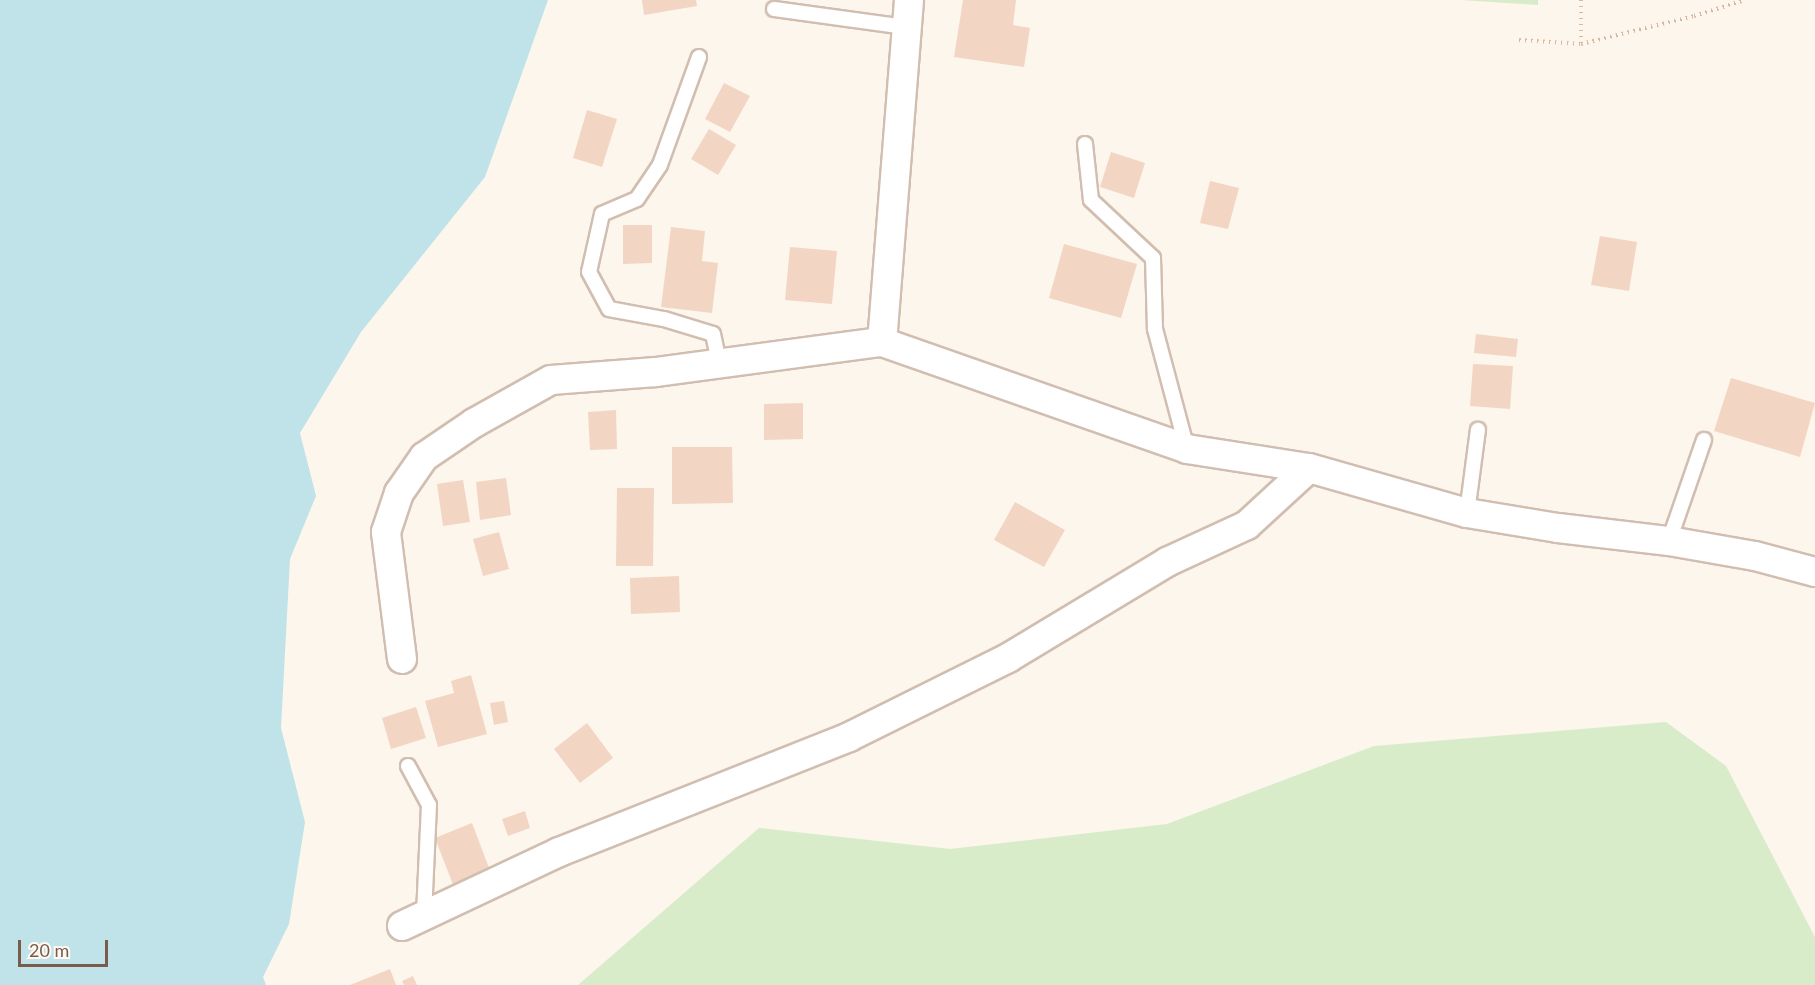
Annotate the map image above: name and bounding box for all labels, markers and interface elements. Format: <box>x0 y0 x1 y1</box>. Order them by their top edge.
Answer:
scale bar <box>21 928 111 966</box>
text: 20 m <box>29 939 69 961</box>

